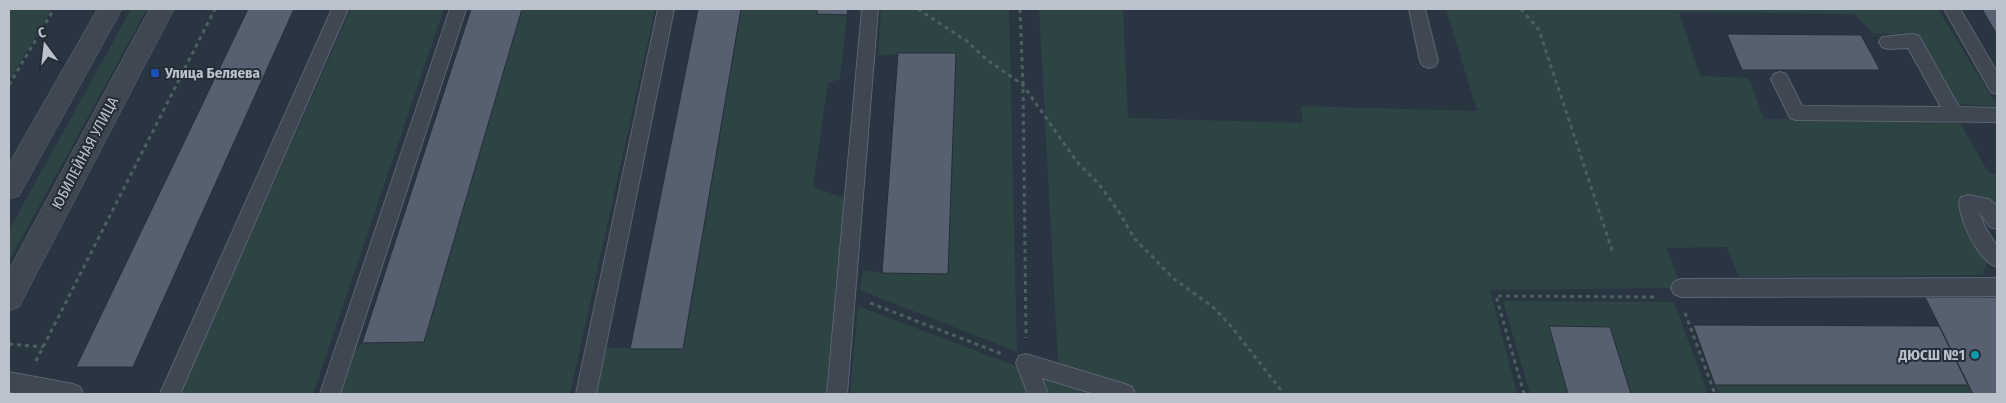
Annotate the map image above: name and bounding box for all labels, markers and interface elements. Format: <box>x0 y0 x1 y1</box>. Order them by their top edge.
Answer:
north arrow <box>20 20 70 70</box>
text: С <box>36 24 48 42</box>
place label: Улица Беляева <box>164 64 260 82</box>
marker: Улица Беляева <box>149 67 161 79</box>
street label: ЮБИЛЕЙНАЯ УЛИЦА <box>48 94 122 212</box>
place label: ДЮСШ №1 <box>1898 346 1965 364</box>
marker: ДЮСШ №1 <box>1969 349 1981 361</box>

